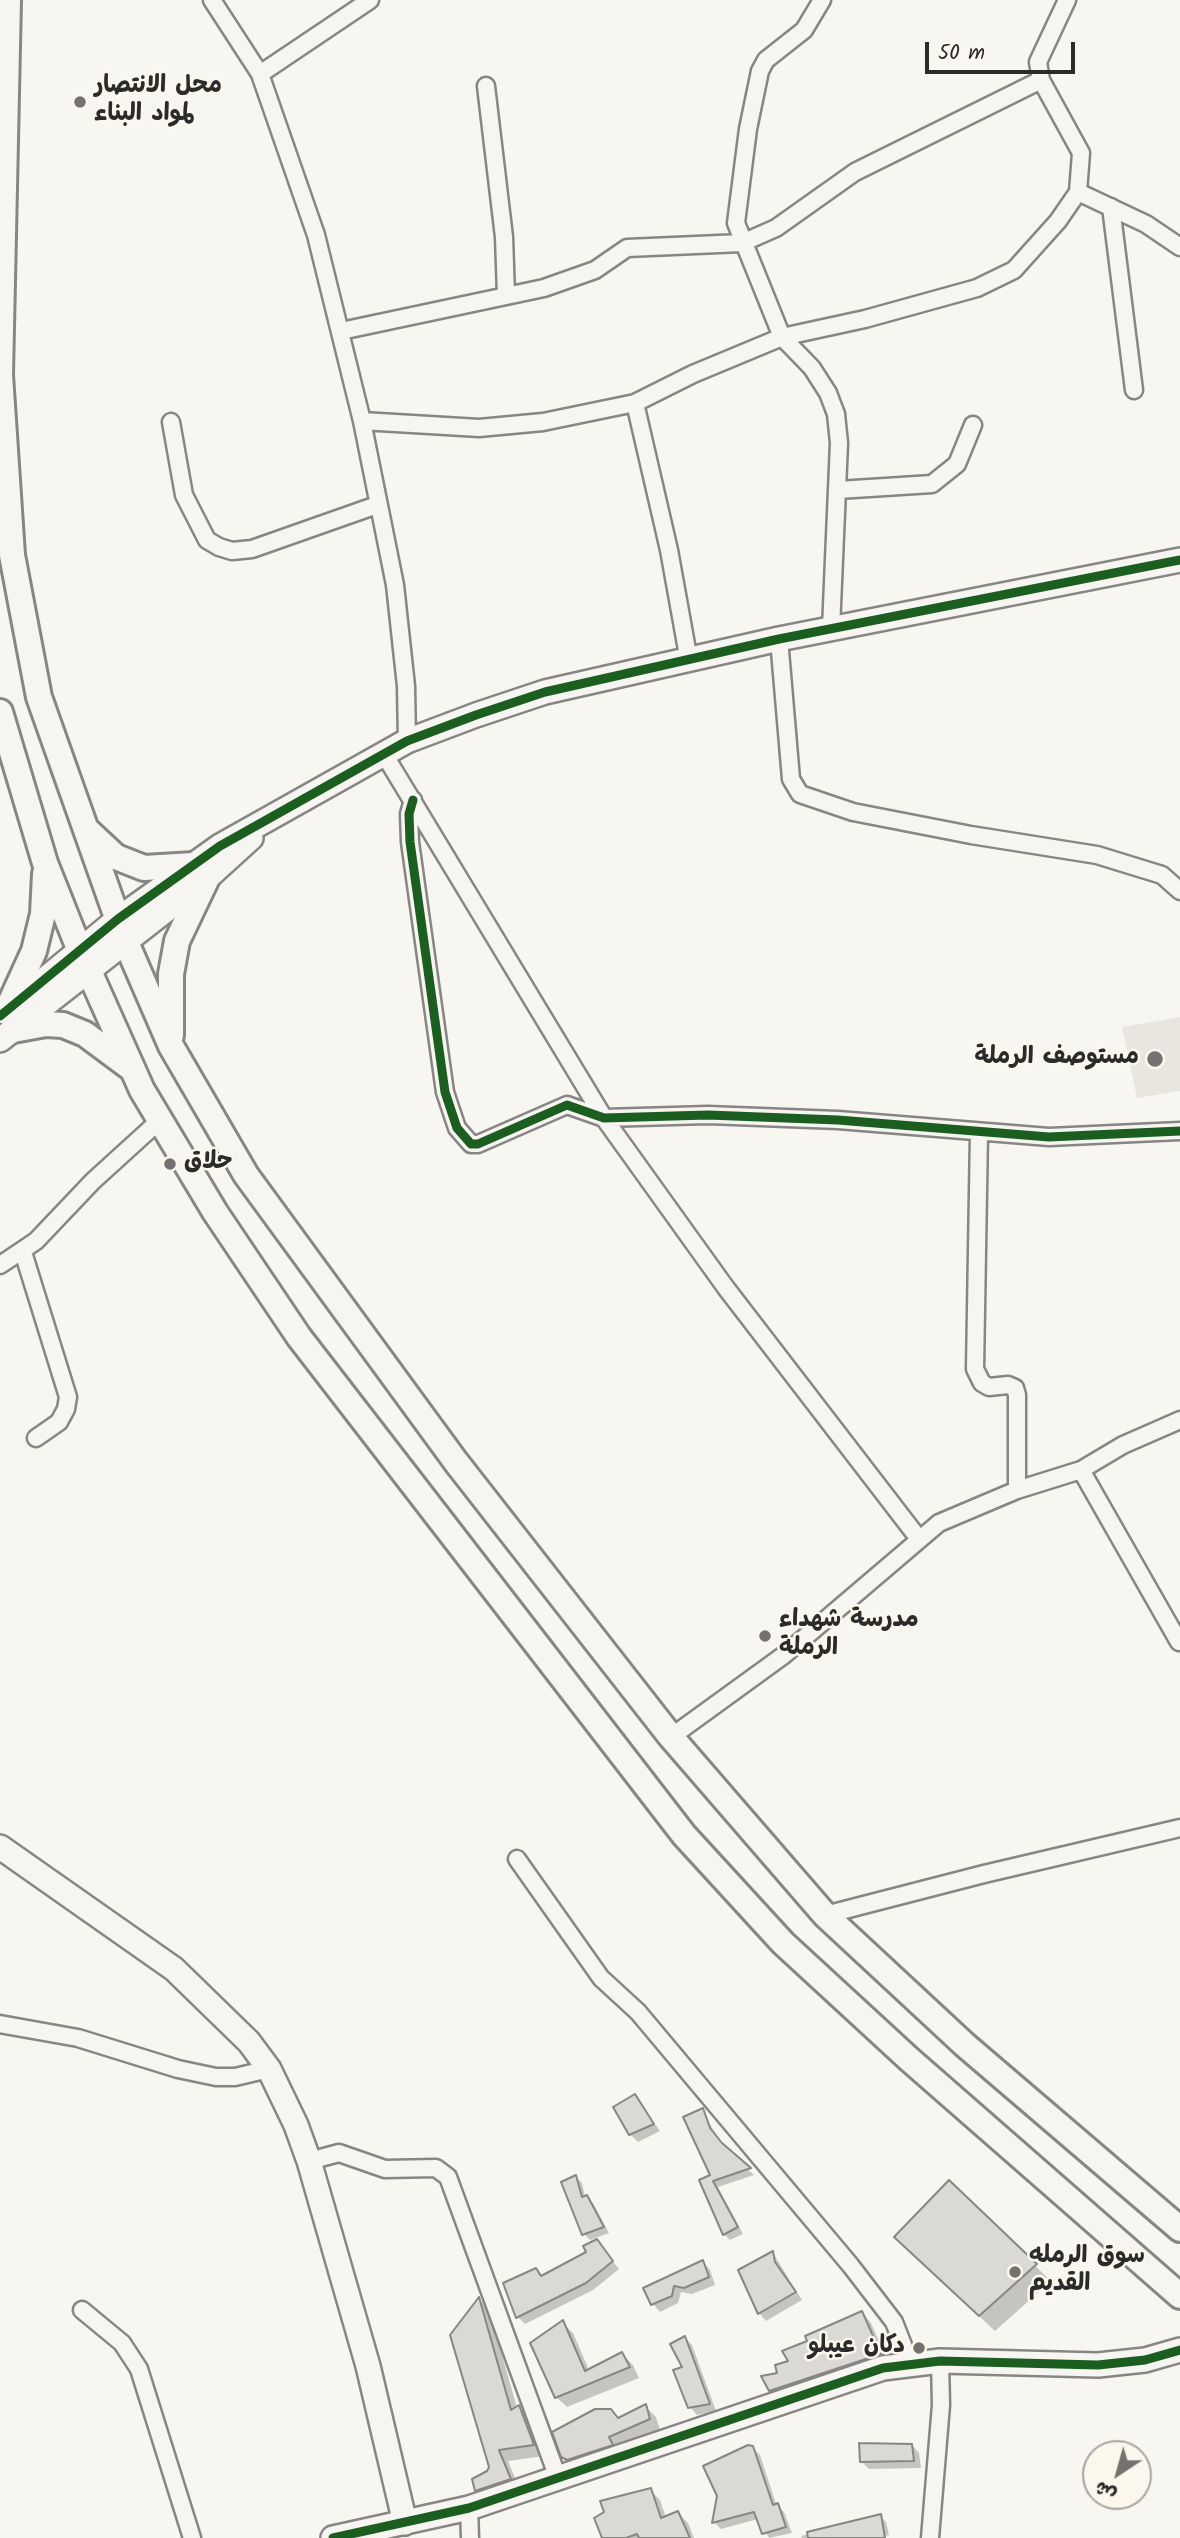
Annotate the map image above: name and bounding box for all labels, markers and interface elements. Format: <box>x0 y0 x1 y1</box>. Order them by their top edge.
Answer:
scale bar <box>928 28 1078 72</box>
text: 50 m <box>938 37 985 70</box>
place label: محل الانتصار لمواد البناء <box>94 74 222 130</box>
marker: محل الانتصار لمواد البناء <box>72 94 88 110</box>
place label: مستوصف الرملة <box>975 1045 1139 1073</box>
marker: مستوصف الرملة <box>1145 1049 1165 1069</box>
place label: حلاق <box>184 1150 233 1178</box>
marker: حلاق <box>162 1156 178 1172</box>
place label: مدرسة شهداء الرملة <box>779 1608 919 1664</box>
marker: مدرسة شهداء الرملة <box>757 1628 773 1644</box>
place label: سوق الرمله القديم <box>1029 2244 1145 2300</box>
marker: سوق الرمله القديم <box>1007 2264 1023 2280</box>
place label: دكان عيبلو <box>808 2334 905 2362</box>
marker: دكان عيبلو <box>911 2340 927 2356</box>
north arrow <box>1082 2440 1152 2510</box>
text: ش <box>1089 2472 1123 2509</box>

